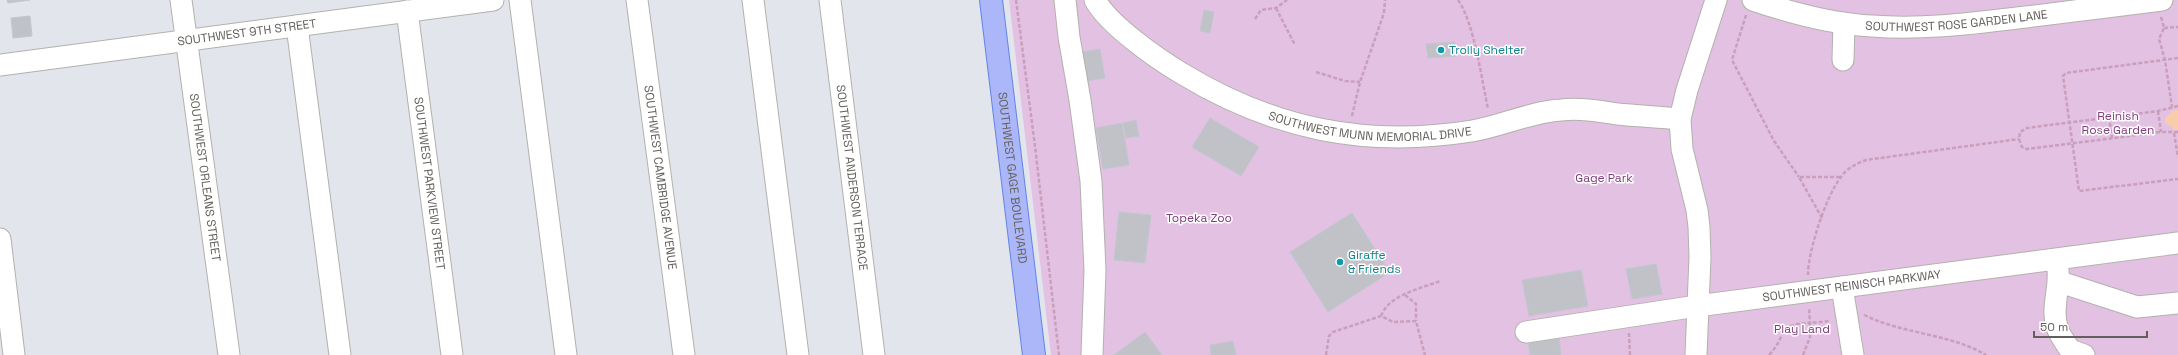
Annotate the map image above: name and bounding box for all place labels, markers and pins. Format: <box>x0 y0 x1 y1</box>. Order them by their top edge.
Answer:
place label: Trolly Shelter <box>1449 42 1525 58</box>
marker: Trolly Shelter <box>1436 45 1446 55</box>
place label: Giraffe & Friends <box>1348 247 1401 277</box>
marker: Giraffe & Friends <box>1335 257 1345 267</box>

